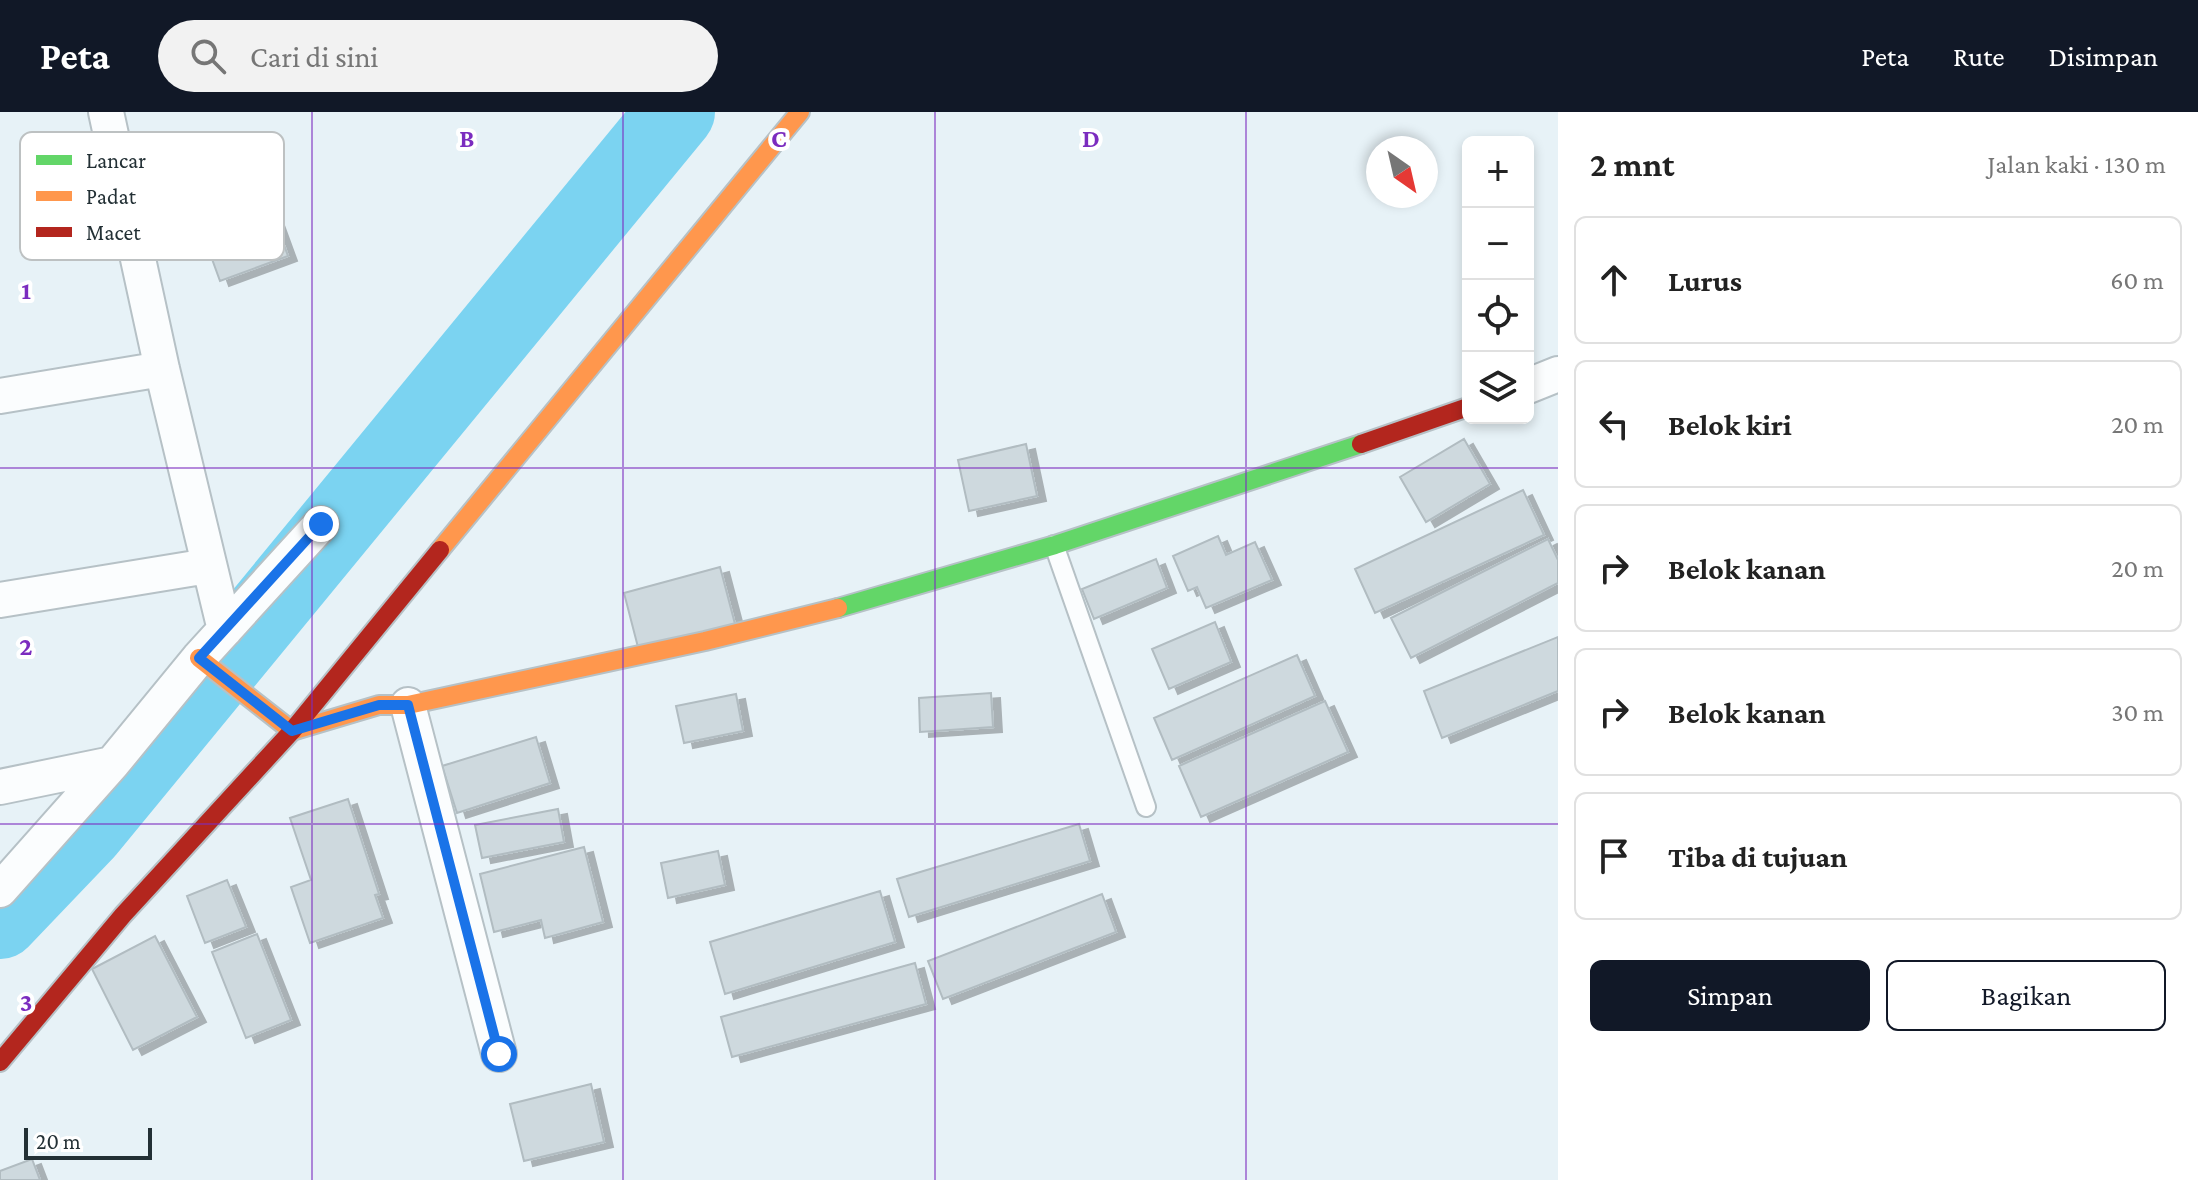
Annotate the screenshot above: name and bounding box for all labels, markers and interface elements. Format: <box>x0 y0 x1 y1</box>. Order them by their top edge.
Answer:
search box <box>158 20 718 92</box>
icon: search <box>186 34 230 78</box>
text: Peta <box>40 35 110 77</box>
text: Cari di sini <box>250 40 378 73</box>
text: Peta <box>1861 41 1909 72</box>
text: Rute <box>1953 41 2005 72</box>
text: Disimpan <box>2049 41 2158 72</box>
text: B <box>459 124 475 153</box>
text: C <box>771 124 787 153</box>
text: D <box>1082 124 1100 153</box>
legend <box>20 132 284 260</box>
north arrow <box>1366 136 1438 208</box>
map controls <box>1462 136 1534 424</box>
button: + <box>1462 136 1534 208</box>
text: 2 mnt <box>1590 146 1674 183</box>
text: Lancar <box>86 148 146 173</box>
text: Jalan kaki · 130 m <box>1988 150 2166 179</box>
text: Padat <box>86 184 137 209</box>
button: − <box>1462 208 1534 280</box>
text: Macet <box>86 220 141 245</box>
icon: ahead <box>1592 258 1636 302</box>
text: Lurus <box>1668 264 1742 297</box>
text: 60 m <box>2110 266 2164 295</box>
text: 1 <box>21 276 31 305</box>
button: locate <box>1462 280 1534 352</box>
button: layers <box>1462 352 1534 424</box>
icon: left <box>1592 402 1636 446</box>
text: Belok kiri <box>1668 408 1792 441</box>
text: 20 m <box>2111 410 2164 439</box>
route end <box>303 506 339 542</box>
icon: right <box>1592 546 1636 590</box>
text: Belok kanan <box>1668 552 1826 585</box>
text: 20 m <box>2111 554 2164 583</box>
text: 2 <box>19 632 33 661</box>
icon: right <box>1592 690 1636 734</box>
text: Belok kanan <box>1668 696 1826 729</box>
text: 30 m <box>2111 698 2164 727</box>
icon: arrive <box>1592 834 1636 878</box>
text: Tiba di tujuan <box>1668 840 1847 873</box>
button: Simpan <box>1590 960 1870 1031</box>
button: Bagikan <box>1886 960 2166 1031</box>
text: 3 <box>20 988 32 1017</box>
route start <box>481 1036 517 1072</box>
scale bar <box>24 1124 152 1160</box>
text: 20 m <box>36 1129 81 1154</box>

